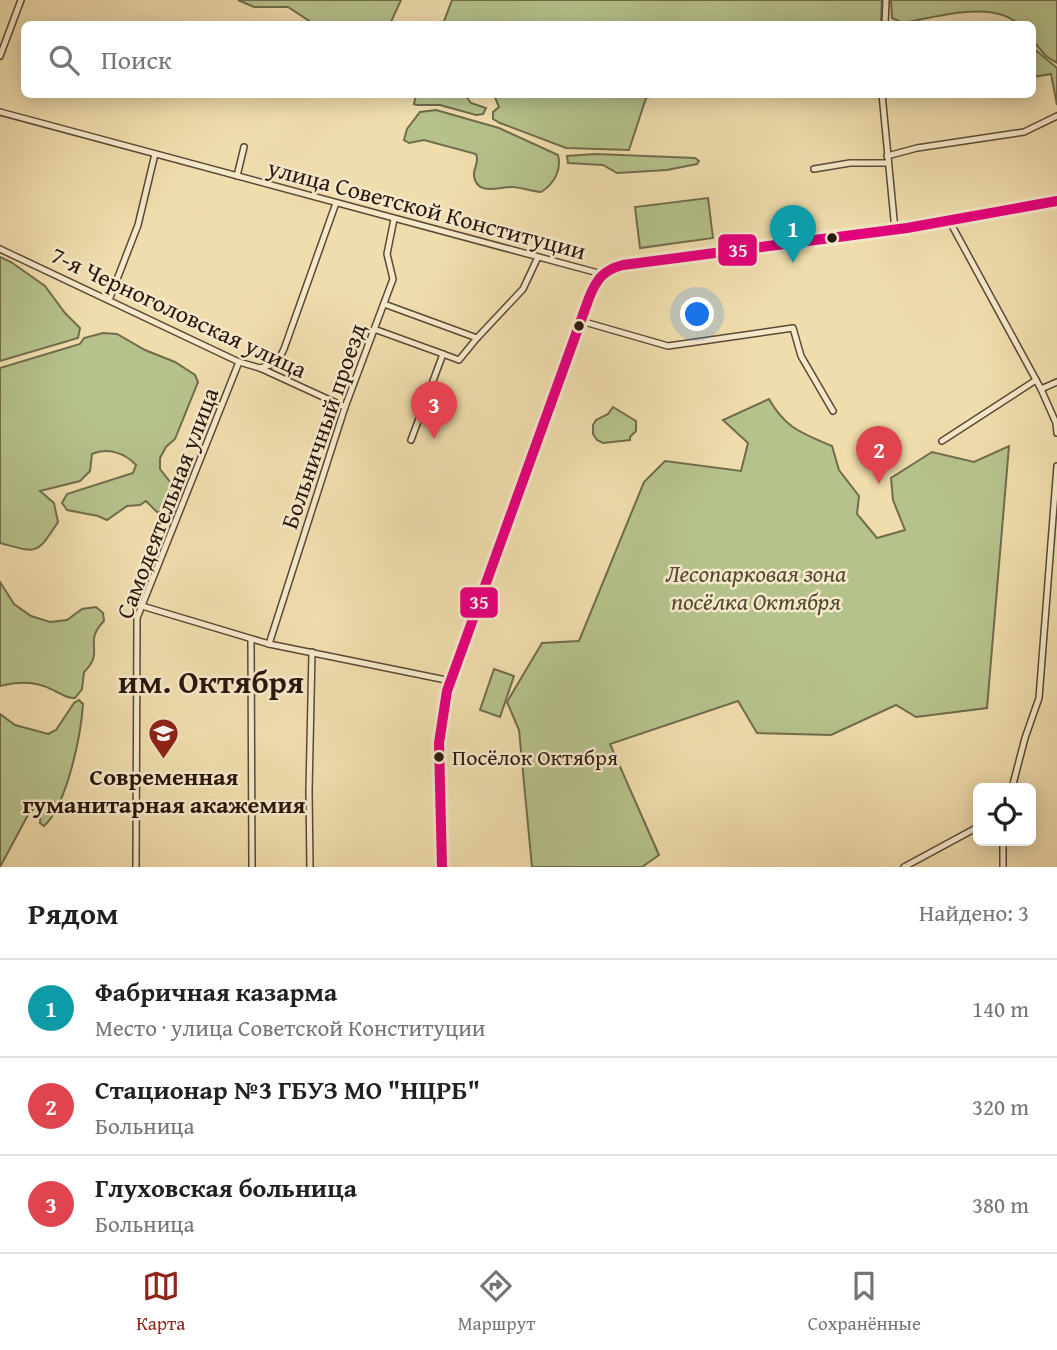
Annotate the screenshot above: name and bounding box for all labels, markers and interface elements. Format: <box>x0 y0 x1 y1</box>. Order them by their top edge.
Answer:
search box <box>21 21 1036 98</box>
text: Поиск <box>101 40 172 79</box>
icon: search <box>45 41 83 79</box>
street label: улица Советской Конституции <box>263 149 590 268</box>
pin: 1 <box>770 205 816 263</box>
unlabelled marker <box>825 231 839 245</box>
line badge: 35 <box>717 233 758 267</box>
text: 35 <box>728 236 748 264</box>
street label: 7-я Черноголовская улица <box>45 237 313 387</box>
your location <box>680 297 714 331</box>
street label: Больничный проезд <box>271 319 375 533</box>
unlabelled marker <box>572 319 586 333</box>
pin: 3 <box>411 381 457 439</box>
street label: Самодеятельная улица <box>107 382 227 624</box>
pin: 2 <box>856 426 902 484</box>
park label: Лесопарковая зона посёлка Октября <box>666 556 846 619</box>
line badge: 35 <box>459 586 499 619</box>
text: 35 <box>469 588 489 616</box>
district label: им. Октября <box>118 658 304 705</box>
school or university icon: Современная гуманитарная акажемия <box>147 717 181 761</box>
place label: Посёлок Октября <box>452 741 618 773</box>
marker: Посёлок Октября <box>432 750 446 764</box>
place label: Современная гуманитарная акажемия <box>23 759 306 822</box>
map controls <box>973 783 1036 846</box>
button: locate <box>973 783 1036 846</box>
text: Рядом <box>28 891 119 935</box>
text: Найдено: 3 <box>919 896 1029 929</box>
text: Фабричная казарма <box>95 972 337 1011</box>
text: 1 <box>45 992 57 1025</box>
text: 140 m <box>972 992 1029 1025</box>
text: Место · улица Советской Конституции <box>95 1011 486 1044</box>
text: Стационар №3 ГБУЗ МО "НЦРБ" <box>95 1070 480 1109</box>
text: 2 <box>45 1090 57 1123</box>
text: 320 m <box>972 1090 1029 1123</box>
text: Больница <box>95 1109 194 1142</box>
text: Глуховская больница <box>95 1168 357 1207</box>
text: 3 <box>45 1188 57 1221</box>
text: 380 m <box>972 1188 1029 1221</box>
text: Больница <box>95 1207 194 1240</box>
tab: Карта <box>136 1267 185 1337</box>
tab: Маршрут <box>458 1267 535 1337</box>
tab: Сохранённые <box>808 1267 921 1337</box>

